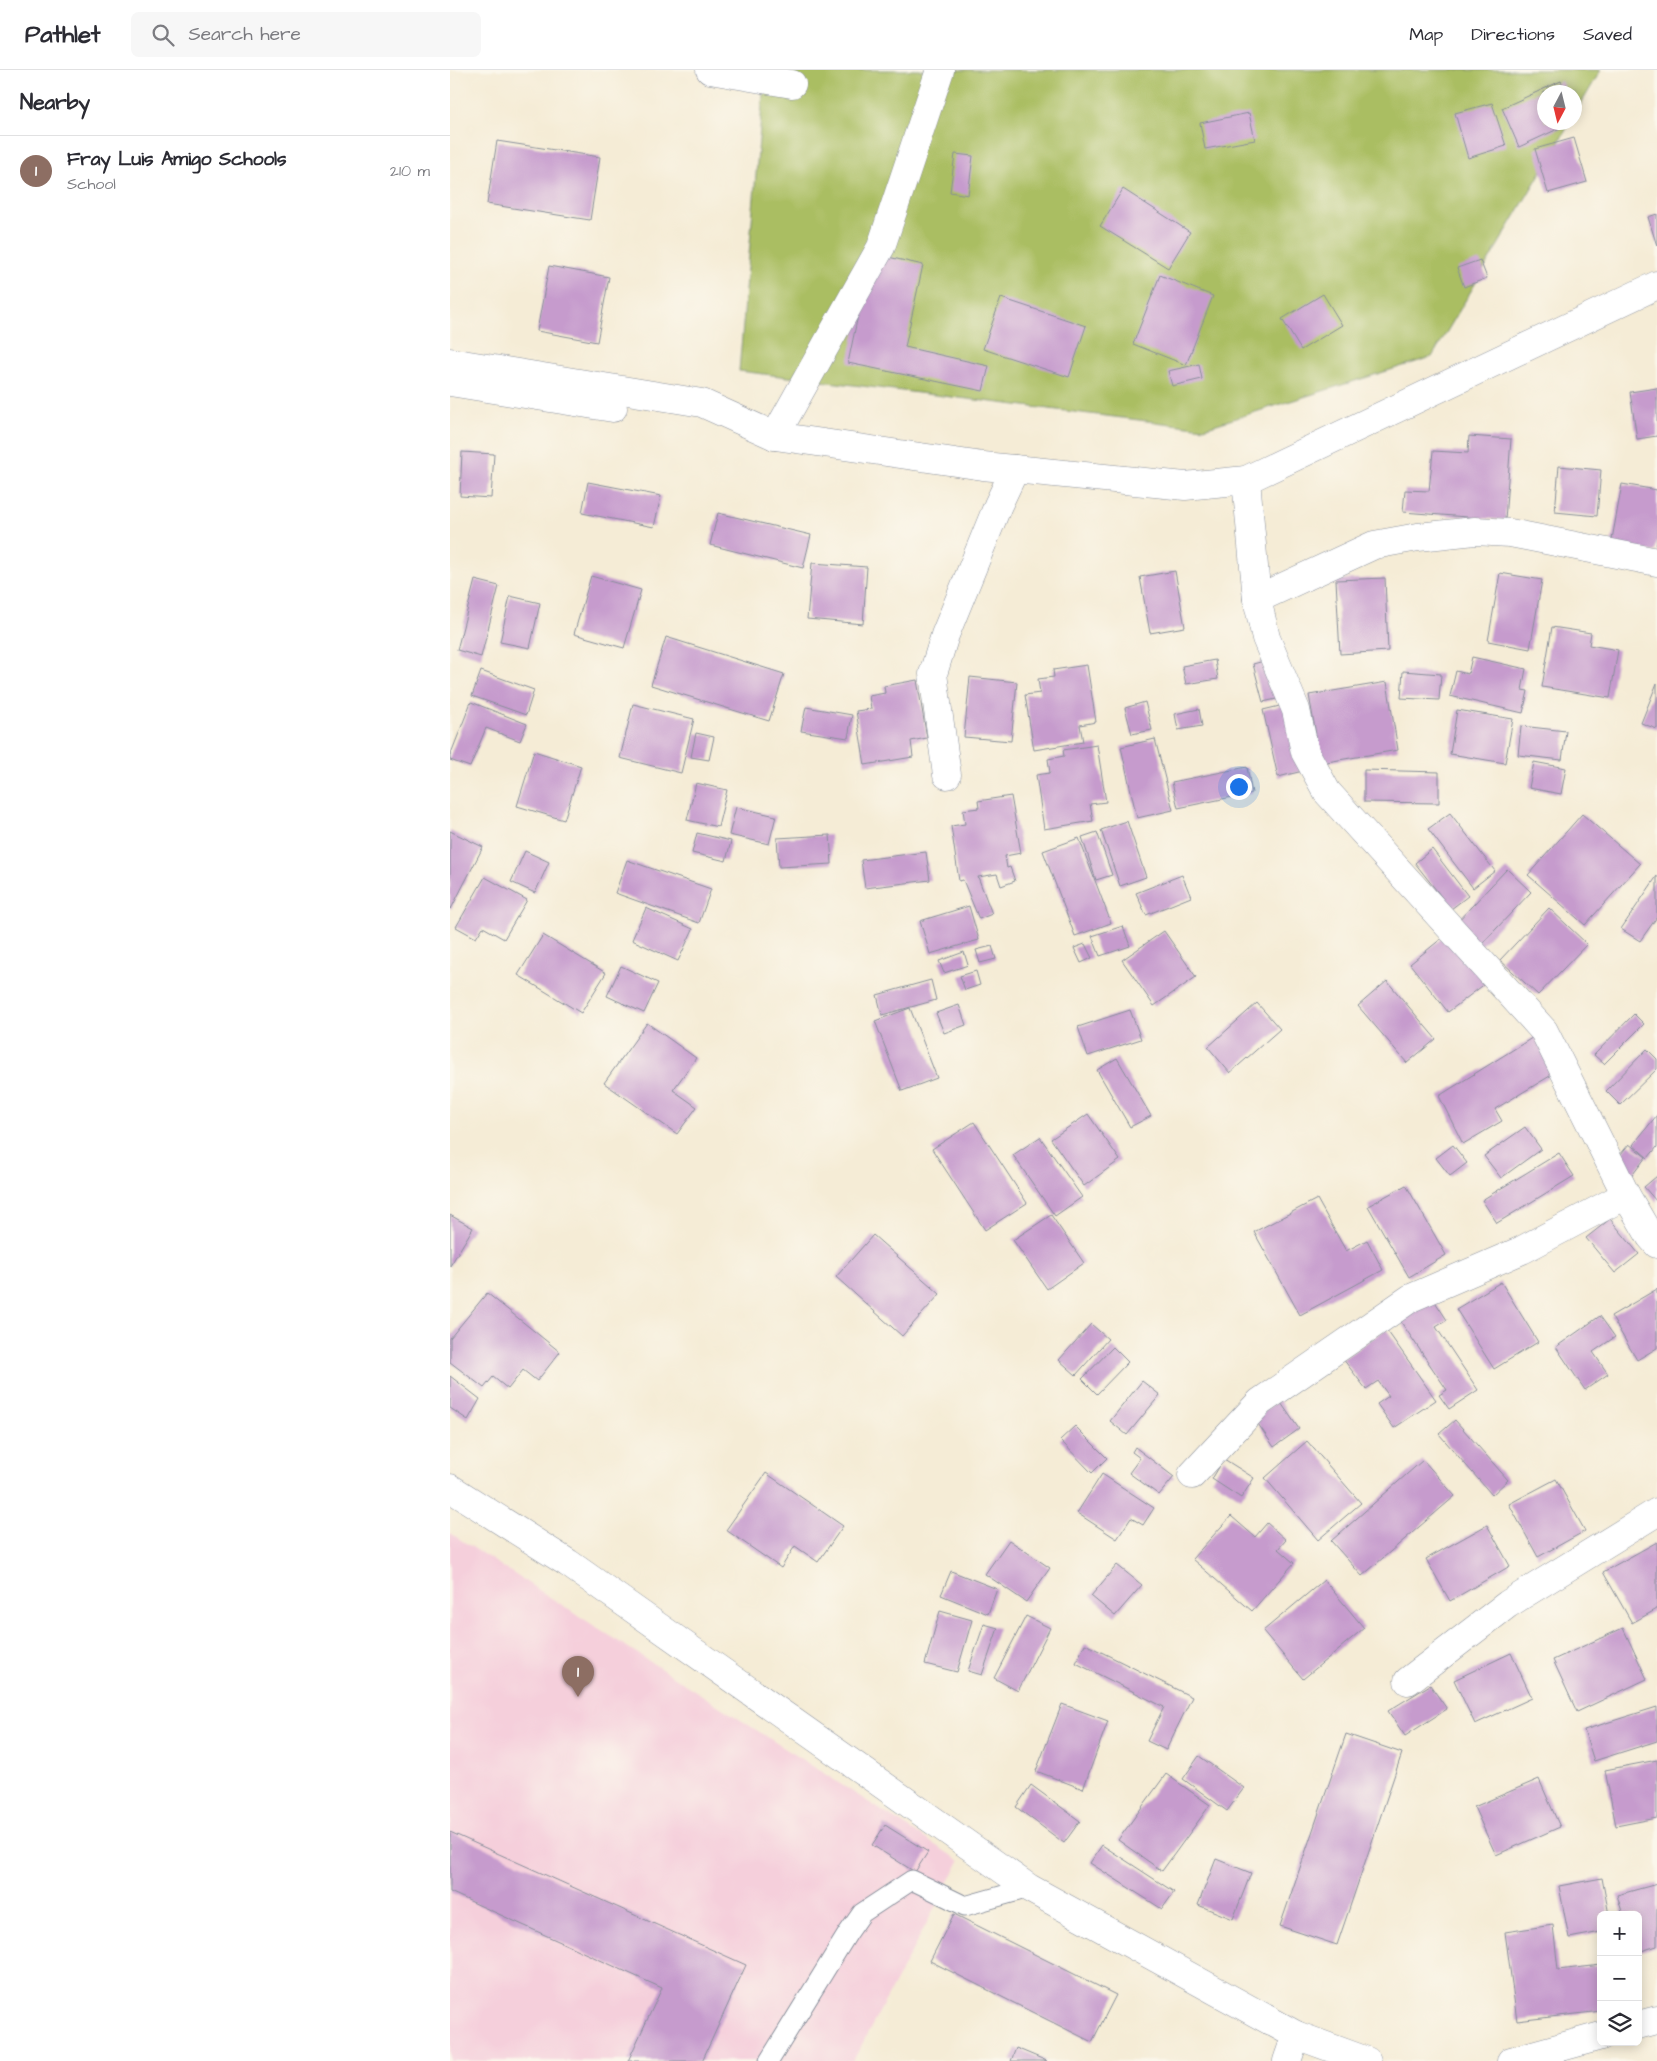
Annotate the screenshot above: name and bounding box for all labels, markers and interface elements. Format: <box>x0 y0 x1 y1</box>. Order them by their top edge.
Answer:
search box <box>131 12 481 57</box>
text: Pathlet <box>25 18 101 52</box>
icon: search <box>149 21 177 49</box>
text: Search here <box>189 21 301 48</box>
text: Map <box>1409 22 1443 47</box>
text: Directions <box>1471 22 1555 47</box>
text: Saved <box>1583 22 1632 47</box>
north arrow <box>1537 85 1582 130</box>
text: Nearby <box>20 88 90 117</box>
text: Fray Luis Amigo Schools <box>67 146 287 173</box>
text: 1 <box>35 160 37 182</box>
text: 210 m <box>390 160 430 182</box>
text: School <box>67 173 116 195</box>
your location <box>1226 774 1252 800</box>
pin: 1 <box>562 1656 594 1697</box>
map controls <box>1597 1911 1642 2046</box>
button: + <box>1597 1911 1642 1956</box>
button: − <box>1597 1956 1642 2001</box>
button: layers <box>1597 2001 1642 2046</box>

